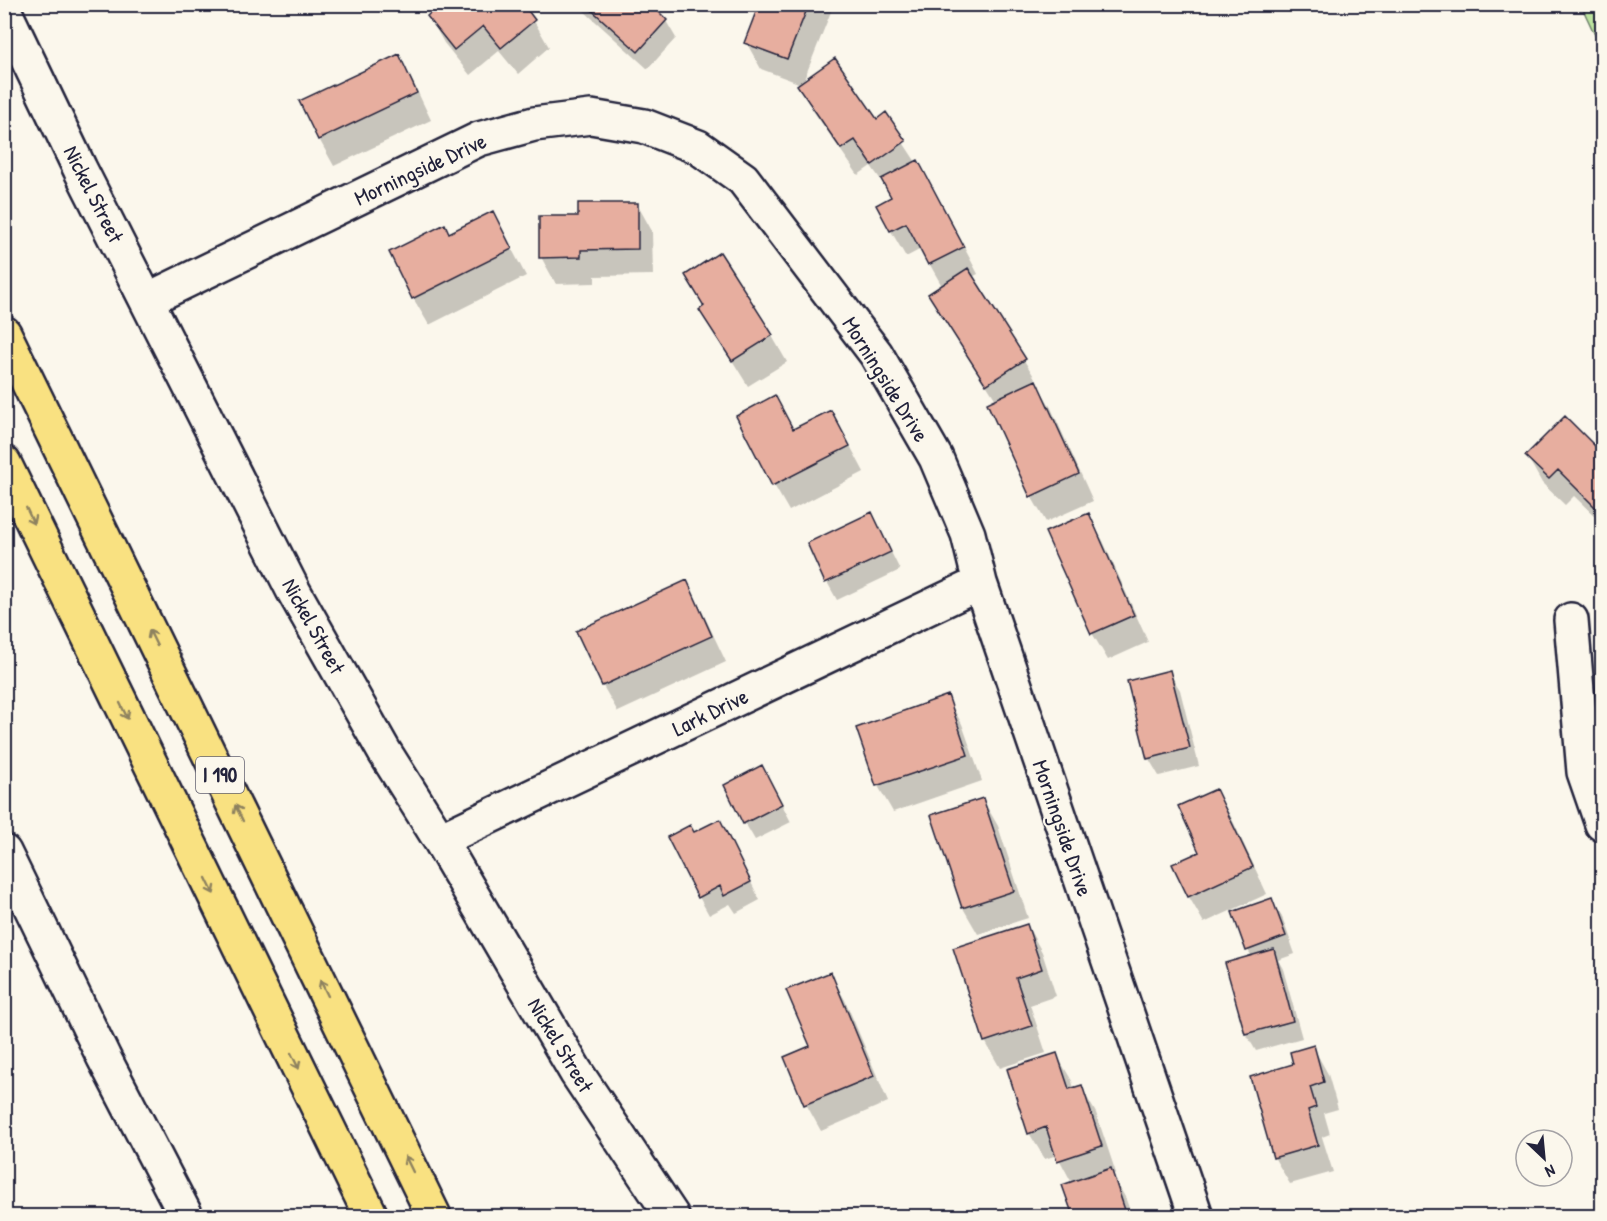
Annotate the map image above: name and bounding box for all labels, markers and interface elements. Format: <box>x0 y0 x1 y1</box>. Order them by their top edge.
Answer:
street label: Morningside Drive <box>349 125 491 213</box>
street label: Nickel Street <box>57 140 131 248</box>
street label: Morningside Drive <box>836 311 937 447</box>
one-way arrow <box>24 507 36 525</box>
street label: Nickel Street <box>275 573 353 680</box>
one-way arrow <box>147 629 159 647</box>
street label: Lark Drive <box>667 681 753 743</box>
one-way arrow <box>119 701 130 719</box>
street label: Morningside Drive <box>1026 756 1100 900</box>
road number: I 190 <box>196 757 244 793</box>
one-way arrow <box>232 804 244 822</box>
one-way arrow <box>204 876 216 894</box>
one-way arrow <box>317 980 329 998</box>
street label: Nickel Street <box>521 992 601 1098</box>
one-way arrow <box>290 1052 301 1070</box>
north arrow <box>1514 1128 1574 1188</box>
one-way arrow <box>403 1155 414 1173</box>
text: N <box>1541 1160 1559 1183</box>

